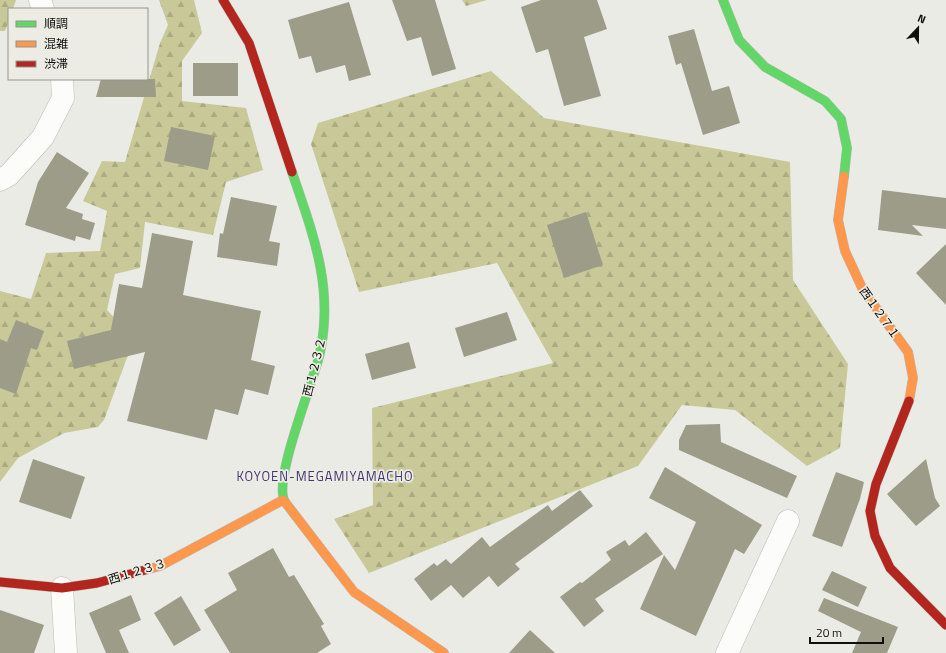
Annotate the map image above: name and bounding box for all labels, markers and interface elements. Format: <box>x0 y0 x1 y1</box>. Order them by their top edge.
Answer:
legend <box>8 8 148 80</box>
north arrow <box>898 8 938 48</box>
text: N <box>915 10 928 28</box>
text: 順調 <box>44 14 68 33</box>
text: 混雑 <box>44 34 68 53</box>
text: 渋滞 <box>44 54 68 73</box>
street label: 西１２７１ <box>855 283 905 343</box>
street label: 西１２３２ <box>298 336 330 398</box>
district label: KOYOEN-MEGAMIYAMACHO <box>236 466 414 486</box>
street label: 西１２３３ <box>106 553 168 589</box>
scale bar <box>810 619 883 645</box>
text: 20 m <box>816 623 842 642</box>

